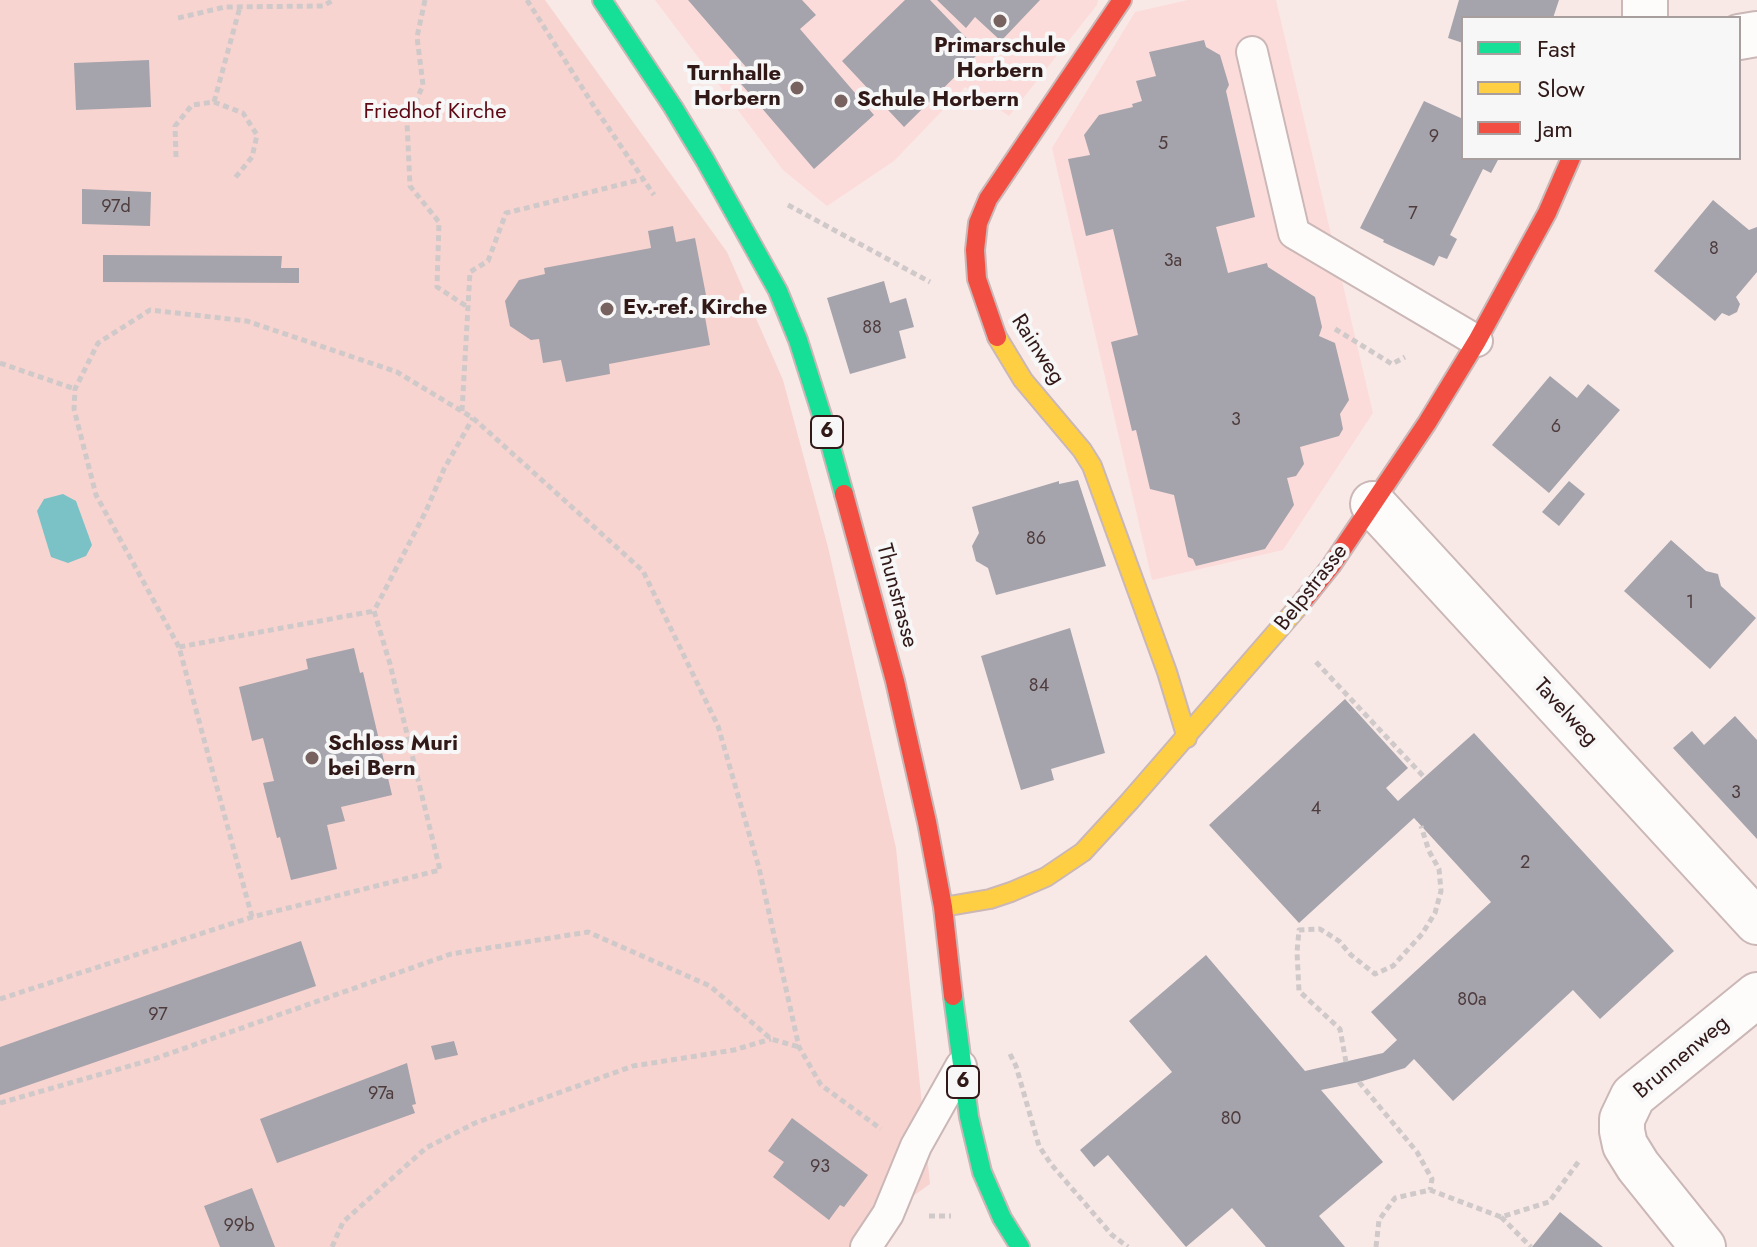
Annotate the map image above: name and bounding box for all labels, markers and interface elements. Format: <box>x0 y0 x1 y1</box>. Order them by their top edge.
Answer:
marker: Primarschule Horbern <box>991 12 1009 30</box>
legend <box>1461 16 1741 160</box>
text: Fast <box>1537 31 1575 66</box>
place label: Primarschule Horbern <box>934 34 1066 86</box>
place label: Turnhalle Horbern <box>687 62 781 114</box>
text: Slow <box>1537 71 1585 106</box>
marker: Turnhalle Horbern <box>788 79 806 97</box>
place label: Schule Horbern <box>857 88 1019 114</box>
marker: Schule Horbern <box>832 92 850 110</box>
park label: Friedhof Kirche <box>364 100 506 126</box>
text: Jam <box>1537 111 1573 146</box>
house number: 9 <box>1429 127 1439 149</box>
house number: 5 <box>1158 134 1168 156</box>
house number: 97d <box>101 197 131 219</box>
house number: 7 <box>1408 204 1418 226</box>
house number: 8 <box>1709 239 1719 261</box>
house number: 3a <box>1164 251 1182 273</box>
place label: Ev.-ref. Kirche <box>623 296 767 322</box>
marker: Ev.-ref. Kirche <box>598 300 616 318</box>
street label: Rainweg <box>1005 310 1069 390</box>
house number: 88 <box>862 318 882 340</box>
house number: 3 <box>1231 410 1241 432</box>
road number: 6 <box>811 416 843 448</box>
house number: 6 <box>1551 417 1561 439</box>
house number: 86 <box>1026 529 1046 551</box>
street label: Belpstrasse <box>1270 539 1354 637</box>
street label: Thunstrasse <box>870 541 922 651</box>
house number: 1 <box>1686 593 1694 615</box>
street label: Tavelweg <box>1527 674 1603 752</box>
house number: 84 <box>1029 676 1049 698</box>
place label: Schloss Muri bei Bern <box>328 732 458 784</box>
marker: Schloss Muri bei Bern <box>303 749 321 767</box>
house number: 3 <box>1731 783 1741 805</box>
house number: 4 <box>1311 799 1321 821</box>
house number: 2 <box>1520 853 1530 875</box>
house number: 80a <box>1457 990 1487 1012</box>
house number: 97 <box>148 1005 168 1027</box>
street label: Brunnenweg <box>1629 1011 1735 1105</box>
road number: 6 <box>947 1066 979 1098</box>
house number: 97a <box>368 1084 394 1106</box>
house number: 80 <box>1221 1109 1241 1131</box>
house number: 93 <box>810 1157 830 1179</box>
house number: 99b <box>224 1216 254 1238</box>

